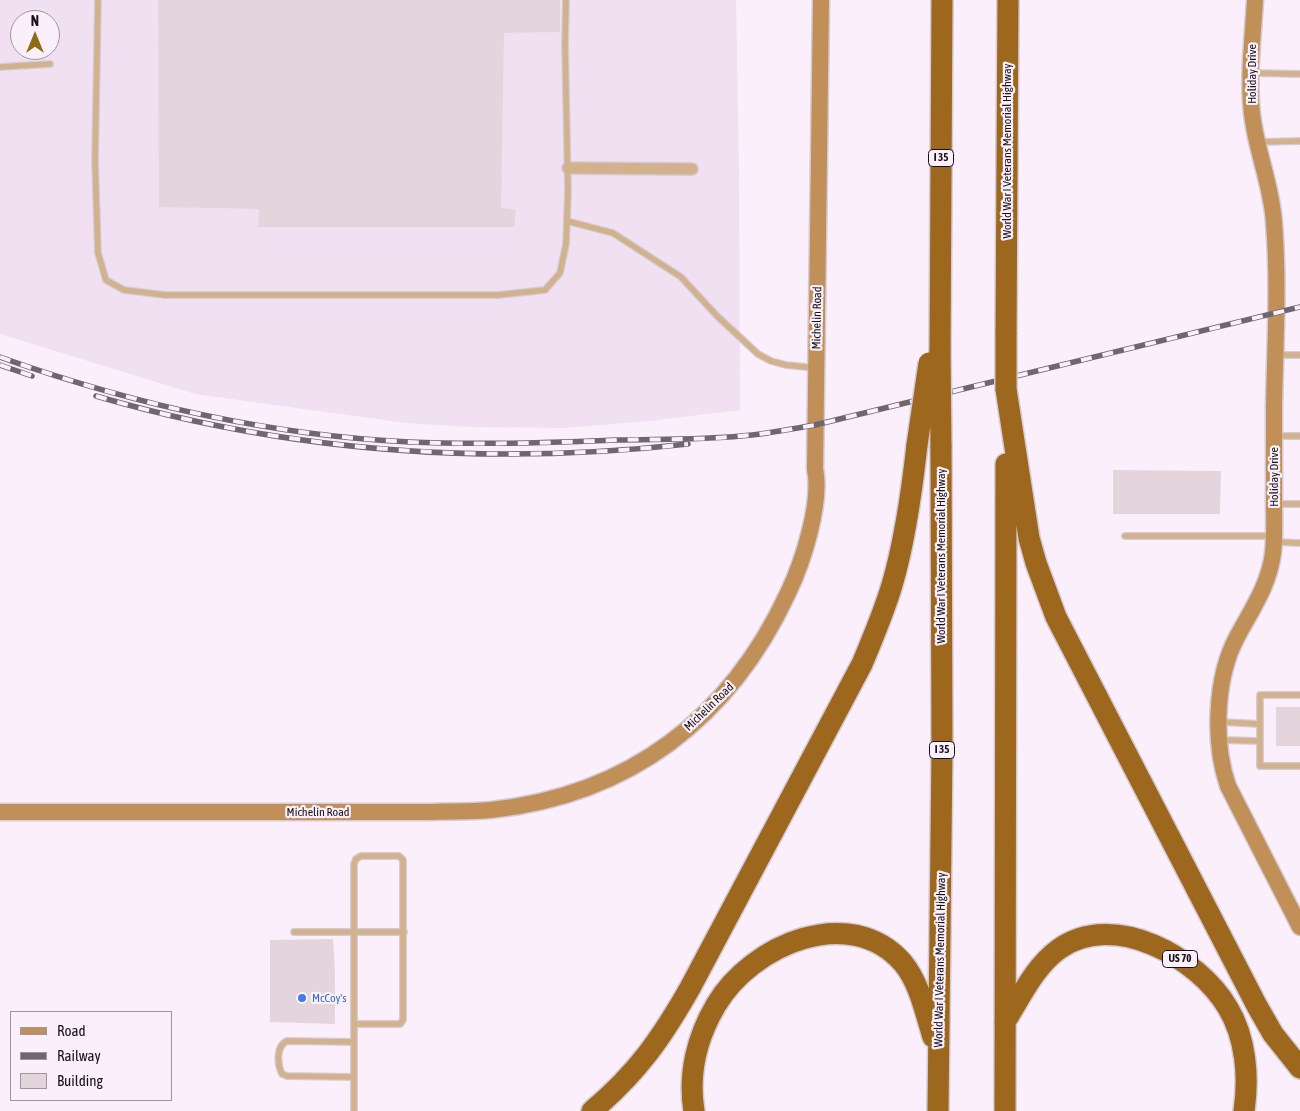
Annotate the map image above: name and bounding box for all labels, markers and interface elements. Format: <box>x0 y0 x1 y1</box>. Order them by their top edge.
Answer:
north arrow <box>10 10 60 60</box>
text: N <box>31 13 39 29</box>
street label: Holiday Drive <box>1245 44 1259 104</box>
street label: World War I Veterans Memorial Highway <box>1000 64 1014 238</box>
road number: I 35 <box>928 150 954 167</box>
street label: Michelin Road <box>809 286 825 350</box>
street label: Holiday Drive <box>1267 447 1281 507</box>
street label: World War I Veterans Memorial Highway <box>934 469 948 643</box>
street label: Michelin Road <box>681 680 737 734</box>
road number: I 35 <box>930 742 954 758</box>
street label: Michelin Road <box>287 805 349 819</box>
street label: World War I Veterans Memorial Highway <box>931 872 949 1048</box>
road number: US 70 <box>1162 951 1198 968</box>
place label: McCoy's <box>312 991 347 1005</box>
marker: McCoy's <box>296 992 308 1004</box>
legend <box>10 1011 172 1101</box>
text: Road <box>57 1022 86 1039</box>
text: Railway <box>57 1047 101 1064</box>
text: Building <box>57 1072 103 1089</box>

